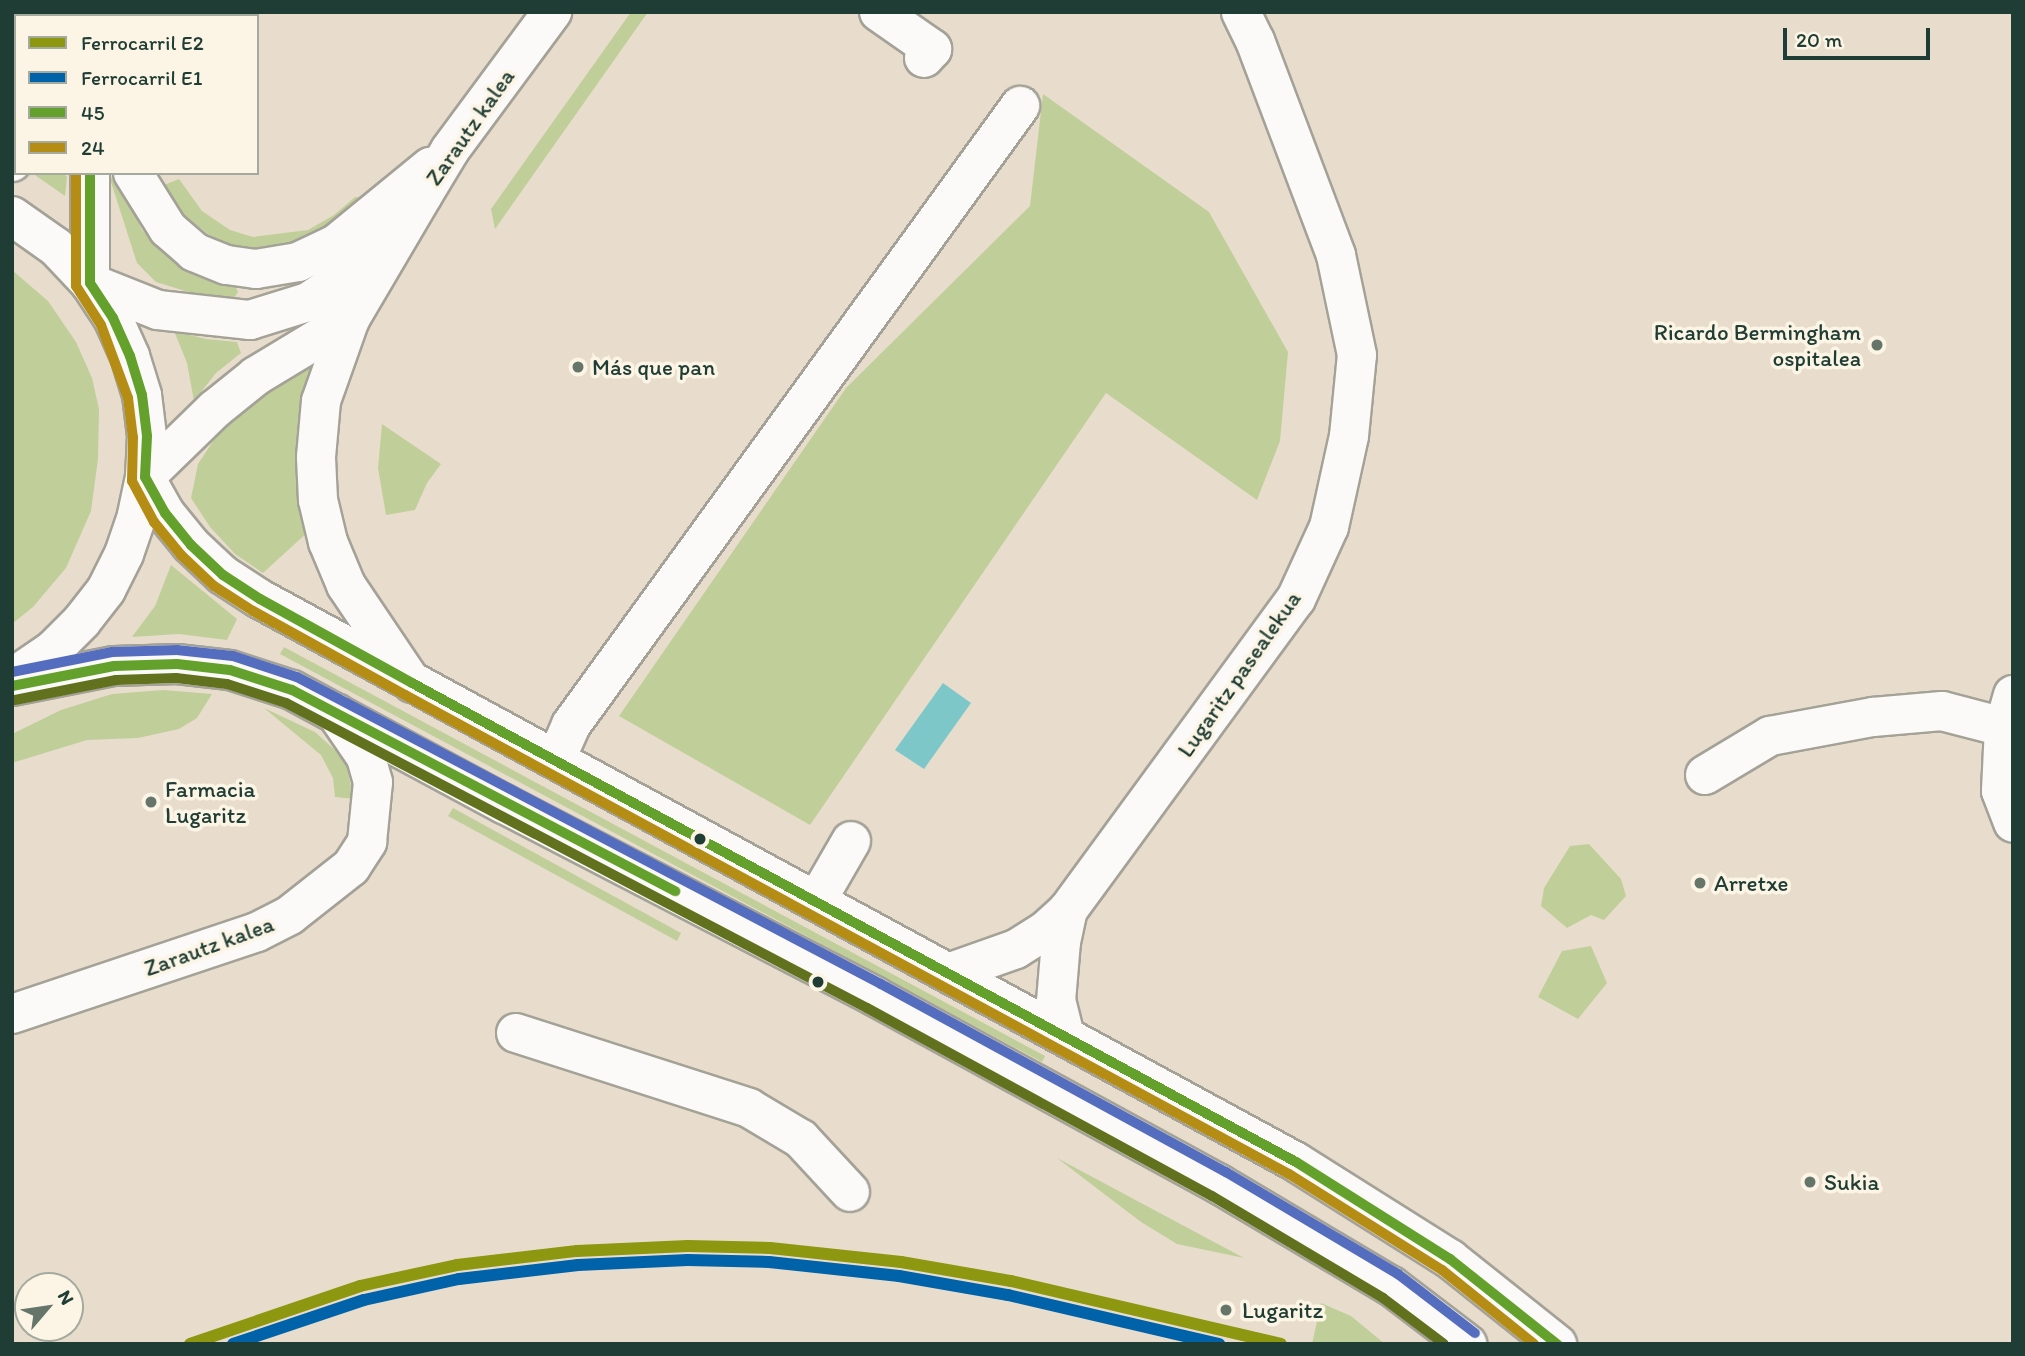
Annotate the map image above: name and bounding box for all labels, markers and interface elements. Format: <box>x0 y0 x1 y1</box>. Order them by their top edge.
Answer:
legend <box>14 14 259 175</box>
scale bar <box>1787 14 1934 58</box>
text: 20 m <box>1796 27 1842 52</box>
text: Ferrocarril E2 <box>81 30 204 55</box>
street label: Zarautz kalea <box>420 63 520 191</box>
text: Ferrocarril E1 <box>81 65 202 90</box>
text: 45 <box>81 100 105 125</box>
text: 24 <box>81 135 105 160</box>
place label: Ricardo Bermingham ospitalea <box>1654 318 1861 372</box>
marker: Ricardo Bermingham ospitalea <box>1867 335 1887 355</box>
place label: Más que pan <box>592 353 714 381</box>
marker: Más que pan <box>570 359 586 375</box>
street label: Lugaritz pasealekua <box>1171 585 1307 763</box>
place label: Farmacia Lugaritz <box>165 775 256 829</box>
marker: Farmacia Lugaritz <box>143 794 159 810</box>
unlabelled marker <box>693 832 707 846</box>
place label: Arretxe <box>1714 869 1788 897</box>
marker: Arretxe <box>1692 875 1708 891</box>
street label: Zarautz kalea <box>140 910 278 982</box>
unlabelled marker <box>811 975 825 989</box>
place label: Sukia <box>1824 1168 1879 1196</box>
marker: Sukia <box>1802 1174 1818 1190</box>
north arrow <box>14 1272 84 1342</box>
text: N <box>53 1286 79 1309</box>
place label: Lugaritz <box>1242 1296 1323 1324</box>
marker: Lugaritz <box>1216 1300 1236 1320</box>

